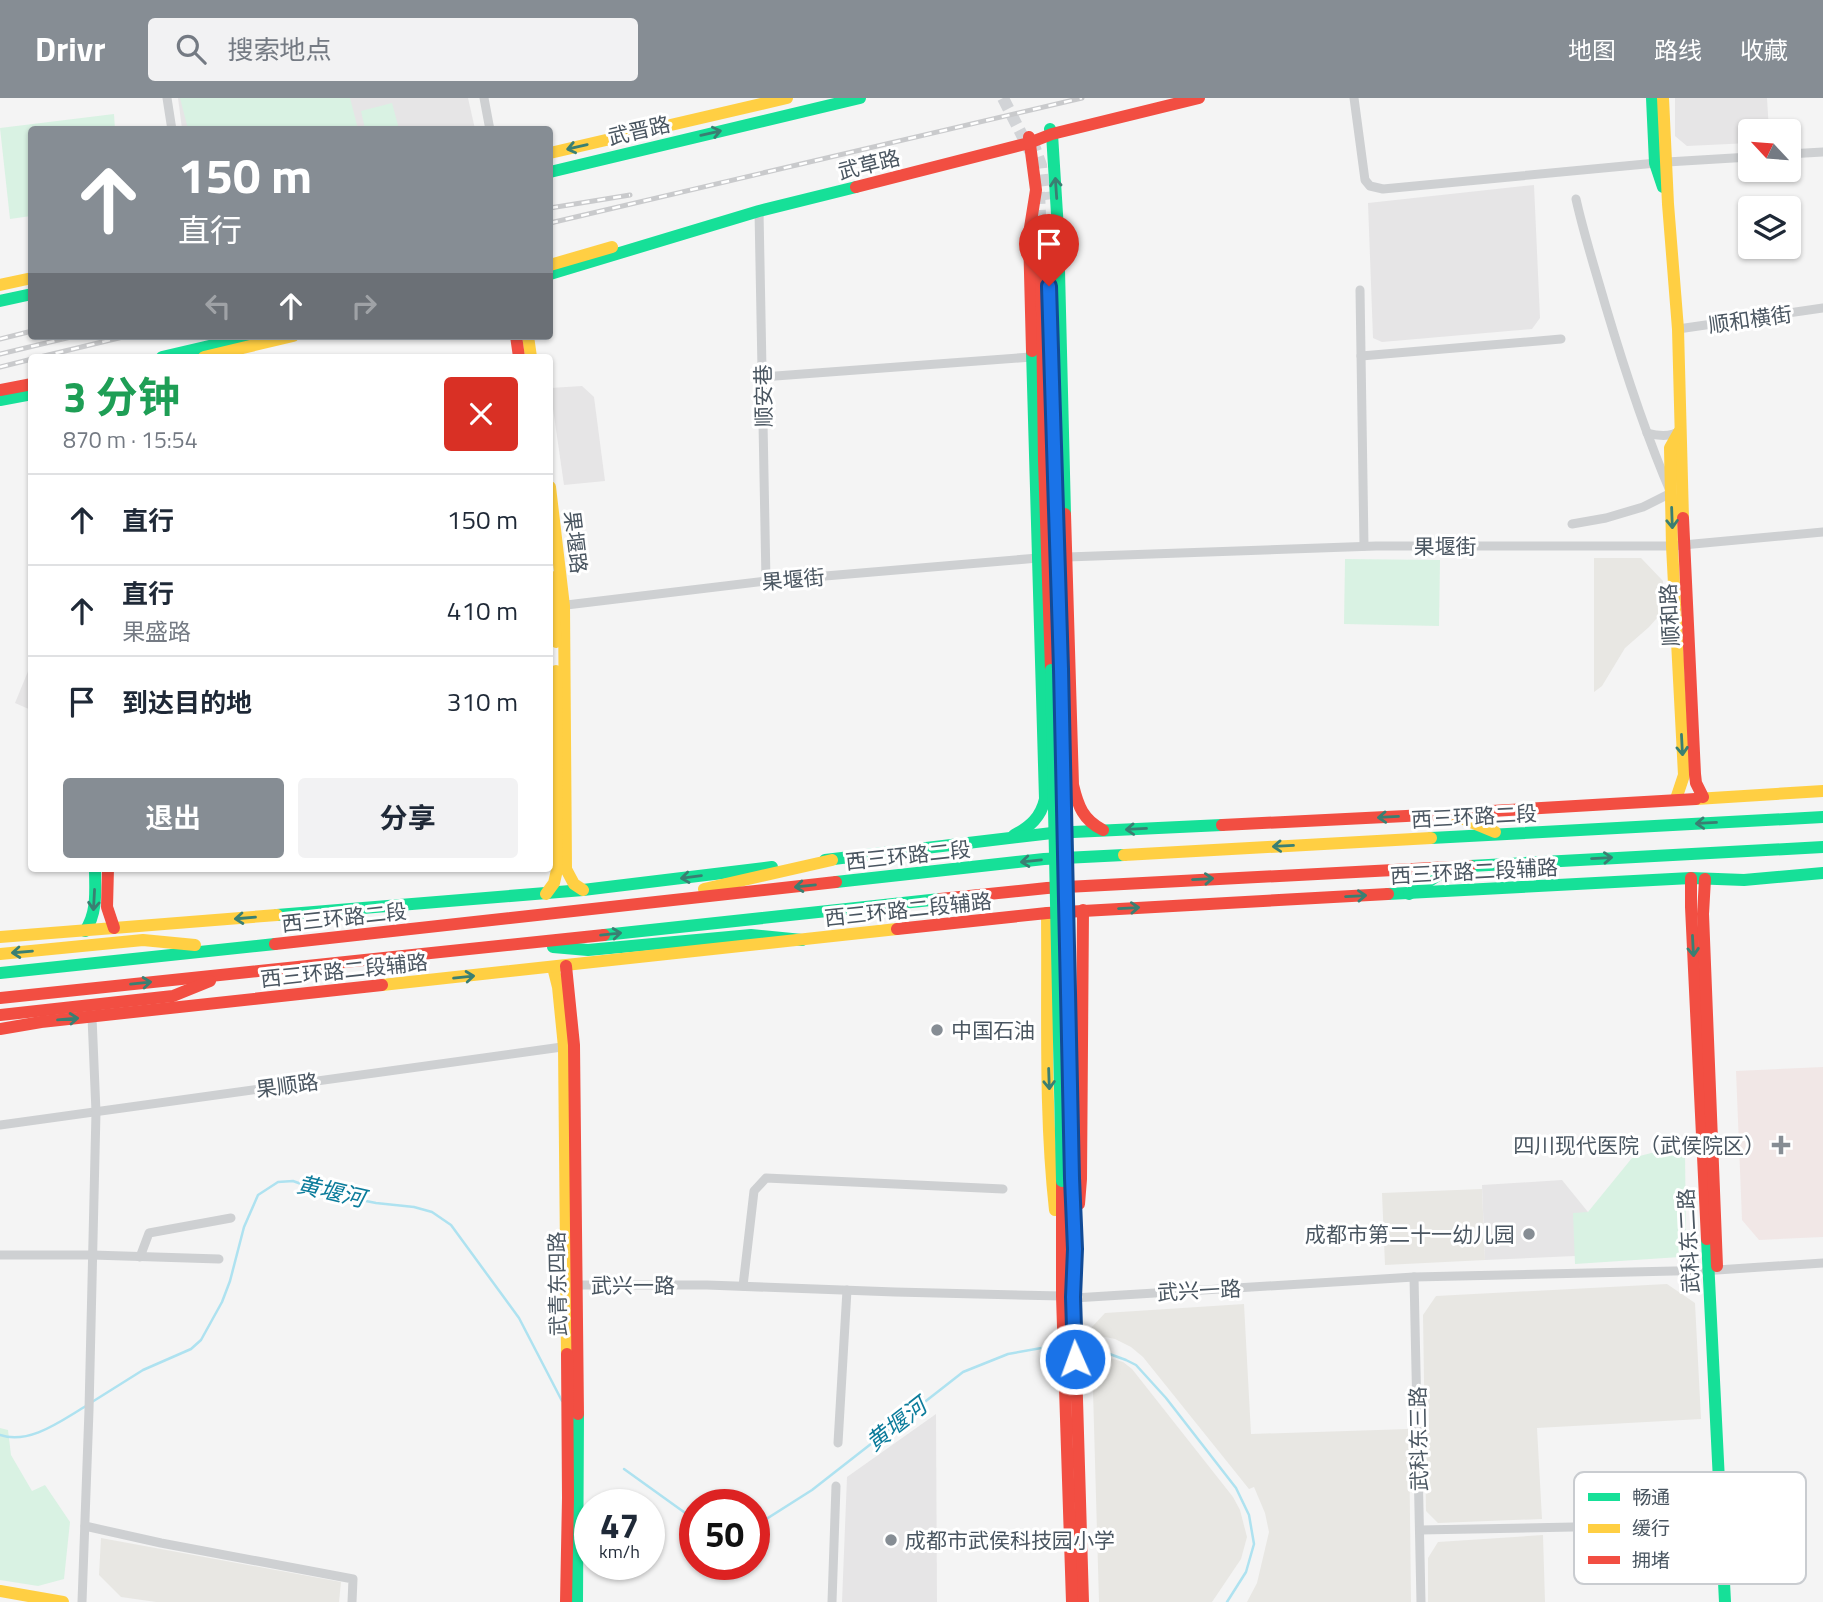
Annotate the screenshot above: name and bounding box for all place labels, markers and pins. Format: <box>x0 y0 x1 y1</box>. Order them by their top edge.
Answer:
pin <box>1019 214 1079 286</box>
place label: 中国石油 <box>951 1014 1035 1046</box>
marker: 中国石油 <box>929 1022 945 1038</box>
place label: 四川现代医院（武侯院区） <box>1513 1129 1765 1161</box>
marker: 四川现代医院（武侯院区） <box>1771 1135 1791 1155</box>
place label: 成都市第二十一幼儿园 <box>1305 1218 1515 1250</box>
marker: 成都市第二十一幼儿园 <box>1521 1226 1537 1242</box>
place label: 成都市武侯科技园小学 <box>905 1524 1115 1556</box>
marker: 成都市武侯科技园小学 <box>883 1532 899 1548</box>

